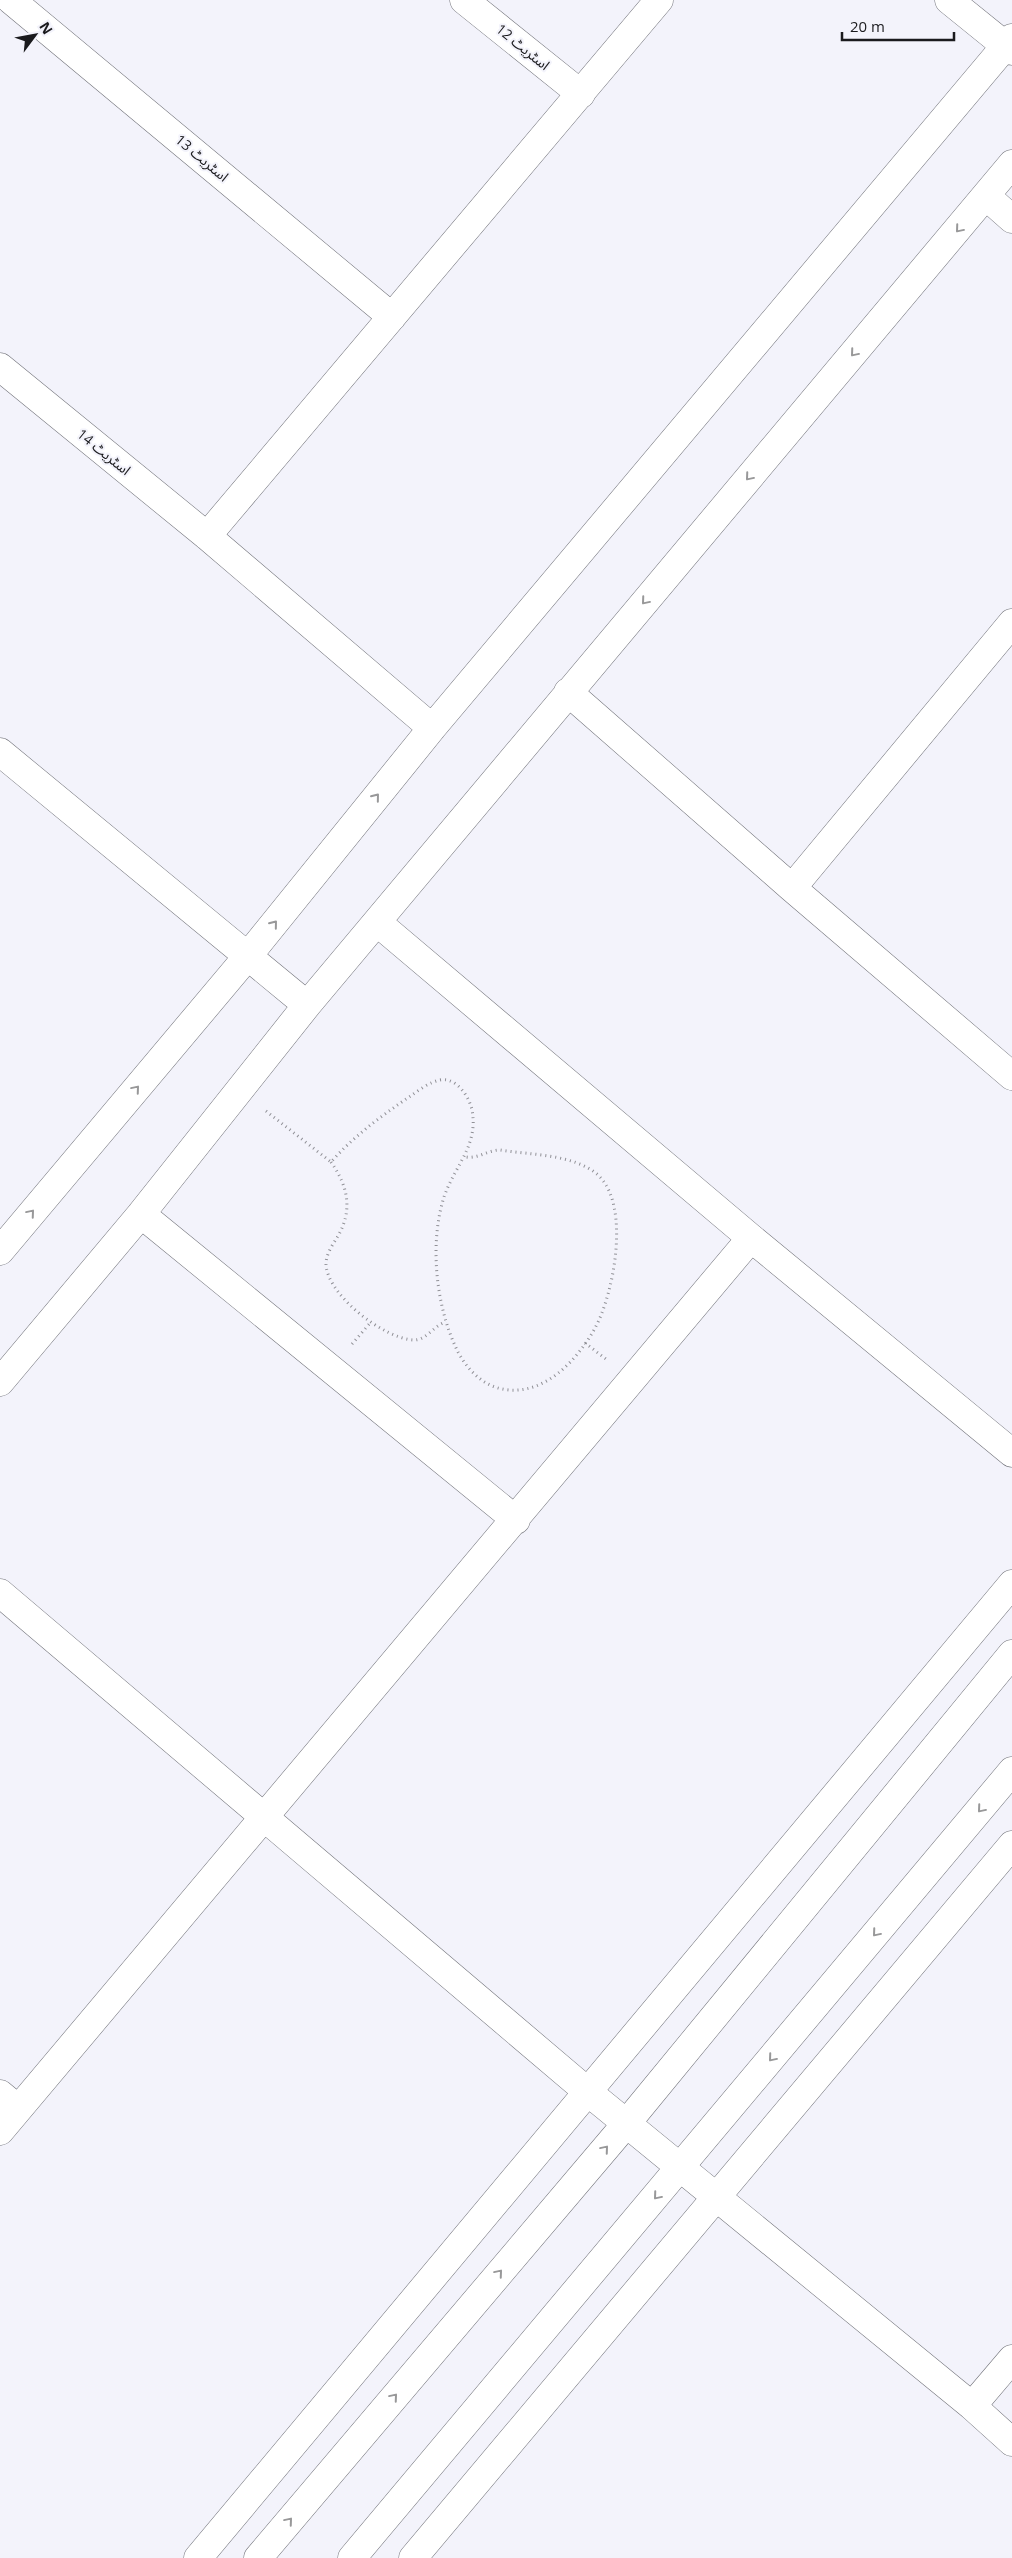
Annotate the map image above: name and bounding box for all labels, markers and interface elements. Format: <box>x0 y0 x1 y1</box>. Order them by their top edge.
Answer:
north arrow <box>10 10 60 60</box>
scale bar <box>842 10 954 42</box>
text: 20 m <box>850 16 885 36</box>
text: N <box>35 18 58 38</box>
street label: اسٹریٹ 12 <box>493 19 554 74</box>
street label: اسٹریٹ 13 <box>172 130 233 185</box>
one-way arrow <box>955 223 964 232</box>
one-way arrow <box>851 347 860 356</box>
street label: اسٹریٹ 14 <box>74 424 135 479</box>
one-way arrow <box>747 471 755 480</box>
one-way arrow <box>641 596 650 605</box>
one-way arrow <box>370 794 379 803</box>
one-way arrow <box>268 921 276 930</box>
one-way arrow <box>130 1086 139 1095</box>
one-way arrow <box>26 1210 35 1219</box>
one-way arrow <box>977 1803 986 1812</box>
one-way arrow <box>874 1927 882 1936</box>
one-way arrow <box>770 2052 778 2061</box>
one-way arrow <box>599 2146 607 2155</box>
one-way arrow <box>654 2190 662 2199</box>
one-way arrow <box>494 2270 502 2279</box>
one-way arrow <box>389 2394 397 2403</box>
one-way arrow <box>284 2517 293 2526</box>

